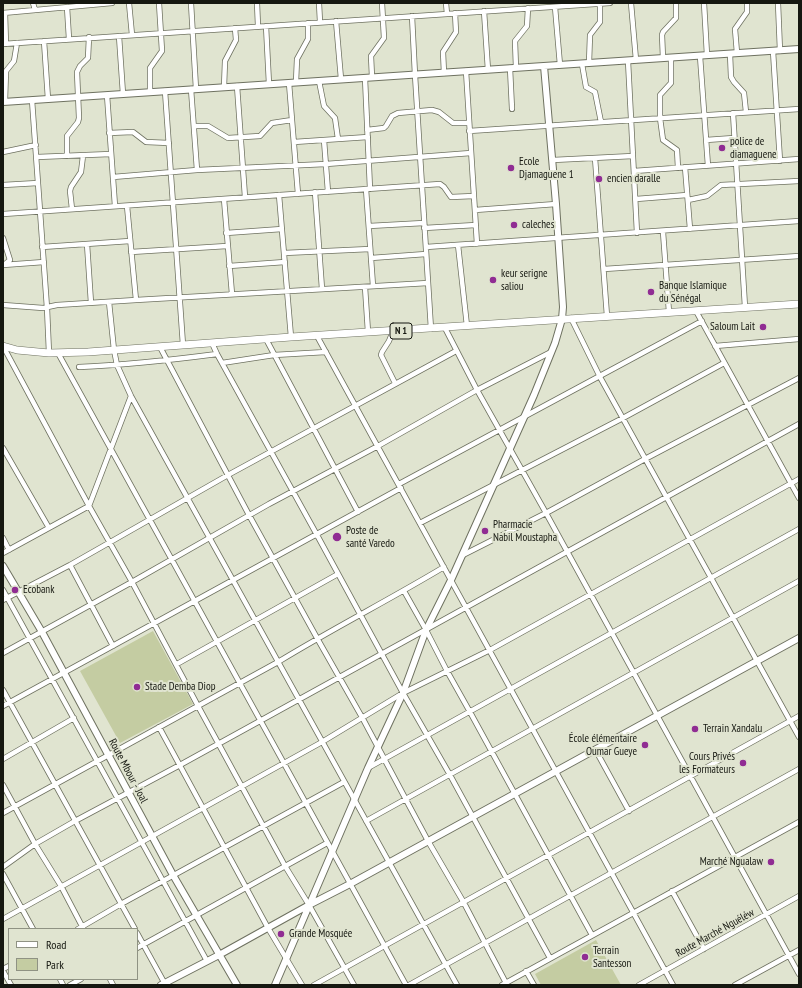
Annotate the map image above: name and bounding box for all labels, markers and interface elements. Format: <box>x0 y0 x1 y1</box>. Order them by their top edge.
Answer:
place label: police de diamaguene <box>730 135 777 161</box>
marker: police de diamaguene <box>717 143 727 153</box>
place label: Ecole Djamaguene 1 <box>519 155 574 181</box>
marker: Ecole Djamaguene 1 <box>506 163 516 173</box>
place label: encien daralle <box>607 172 661 186</box>
marker: encien daralle <box>594 174 604 184</box>
place label: caleches <box>522 218 554 232</box>
marker: caleches <box>509 220 519 230</box>
place label: keur serigne saliou <box>501 267 548 293</box>
marker: keur serigne saliou <box>488 275 498 285</box>
place label: Banque Islamique du Sénégal <box>659 279 727 305</box>
marker: Banque Islamique du Sénégal <box>646 287 656 297</box>
place label: Saloum Lait <box>710 320 755 334</box>
marker: Saloum Lait <box>758 322 768 332</box>
road number: N 1 <box>390 323 412 339</box>
place label: Pharmacie Nabil Moustapha <box>493 518 557 544</box>
place label: Poste de santé Varedo <box>346 524 395 550</box>
marker: Pharmacie Nabil Moustapha <box>480 526 490 536</box>
marker: Poste de santé Varedo <box>331 531 343 543</box>
place label: Ecobank <box>23 583 54 597</box>
marker: Ecobank <box>10 585 20 595</box>
place label: Stade Demba Diop <box>145 680 215 694</box>
marker: Stade Demba Diop <box>132 682 142 692</box>
place label: Terrain Xandalu <box>703 722 762 736</box>
marker: Terrain Xandalu <box>690 724 700 734</box>
place label: École élémentaire Oumar Gueye <box>569 732 637 758</box>
street label: Route Mbour - Joal <box>106 737 150 805</box>
marker: École élémentaire Oumar Gueye <box>640 740 650 750</box>
place label: Cours Privés les Formateurs <box>679 750 735 776</box>
marker: Cours Privés les Formateurs <box>738 758 748 768</box>
place label: Marché Ngualaw <box>700 855 763 869</box>
marker: Marché Ngualaw <box>766 857 776 867</box>
street label: Route Marché Nguéléw <box>673 906 757 960</box>
place label: Grande Mosquée <box>289 927 352 941</box>
legend <box>8 928 138 980</box>
marker: Grande Mosquée <box>276 929 286 939</box>
text: Road <box>46 937 66 952</box>
place label: Terrain Santesson <box>593 944 631 970</box>
marker: Terrain Santesson <box>580 952 590 962</box>
text: Park <box>46 957 64 972</box>

